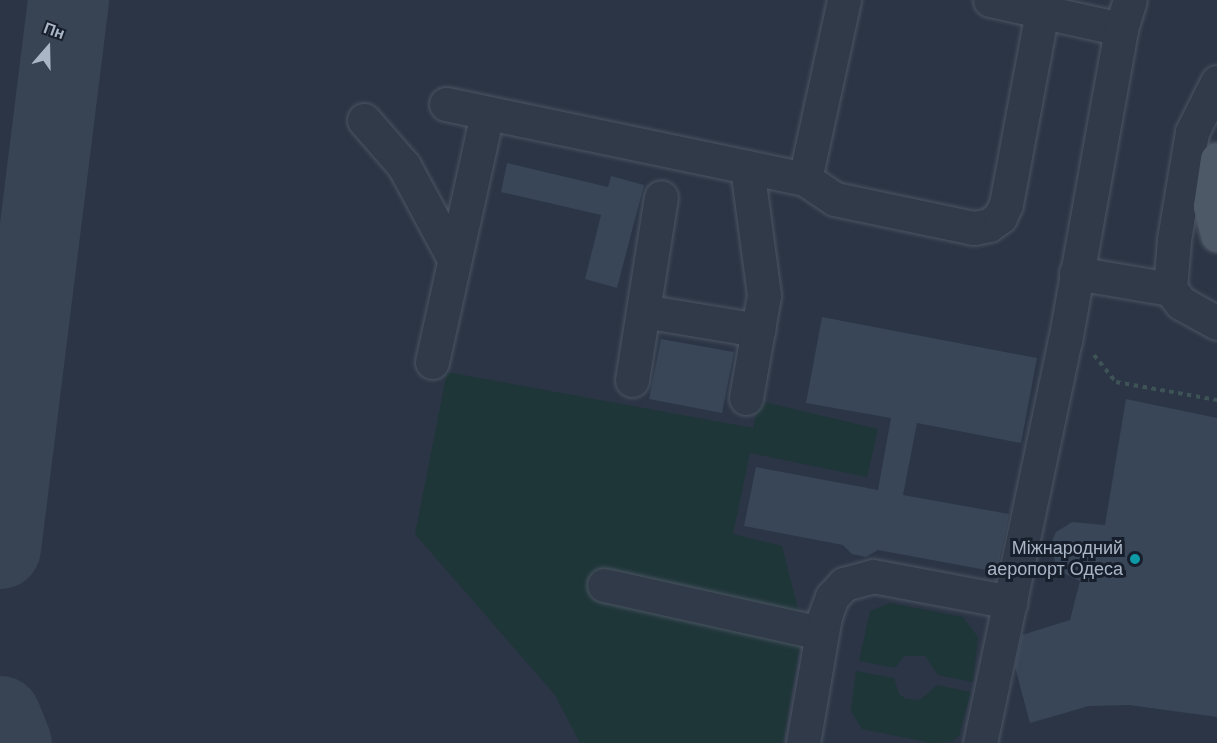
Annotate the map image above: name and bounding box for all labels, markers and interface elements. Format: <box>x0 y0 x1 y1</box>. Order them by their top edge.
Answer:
north arrow <box>18 18 78 78</box>
text: Пн <box>41 19 67 42</box>
place label: Міжнародний аеропорт Одеса <box>987 538 1123 580</box>
marker: Міжнародний аеропорт Одеса <box>1128 552 1142 566</box>

